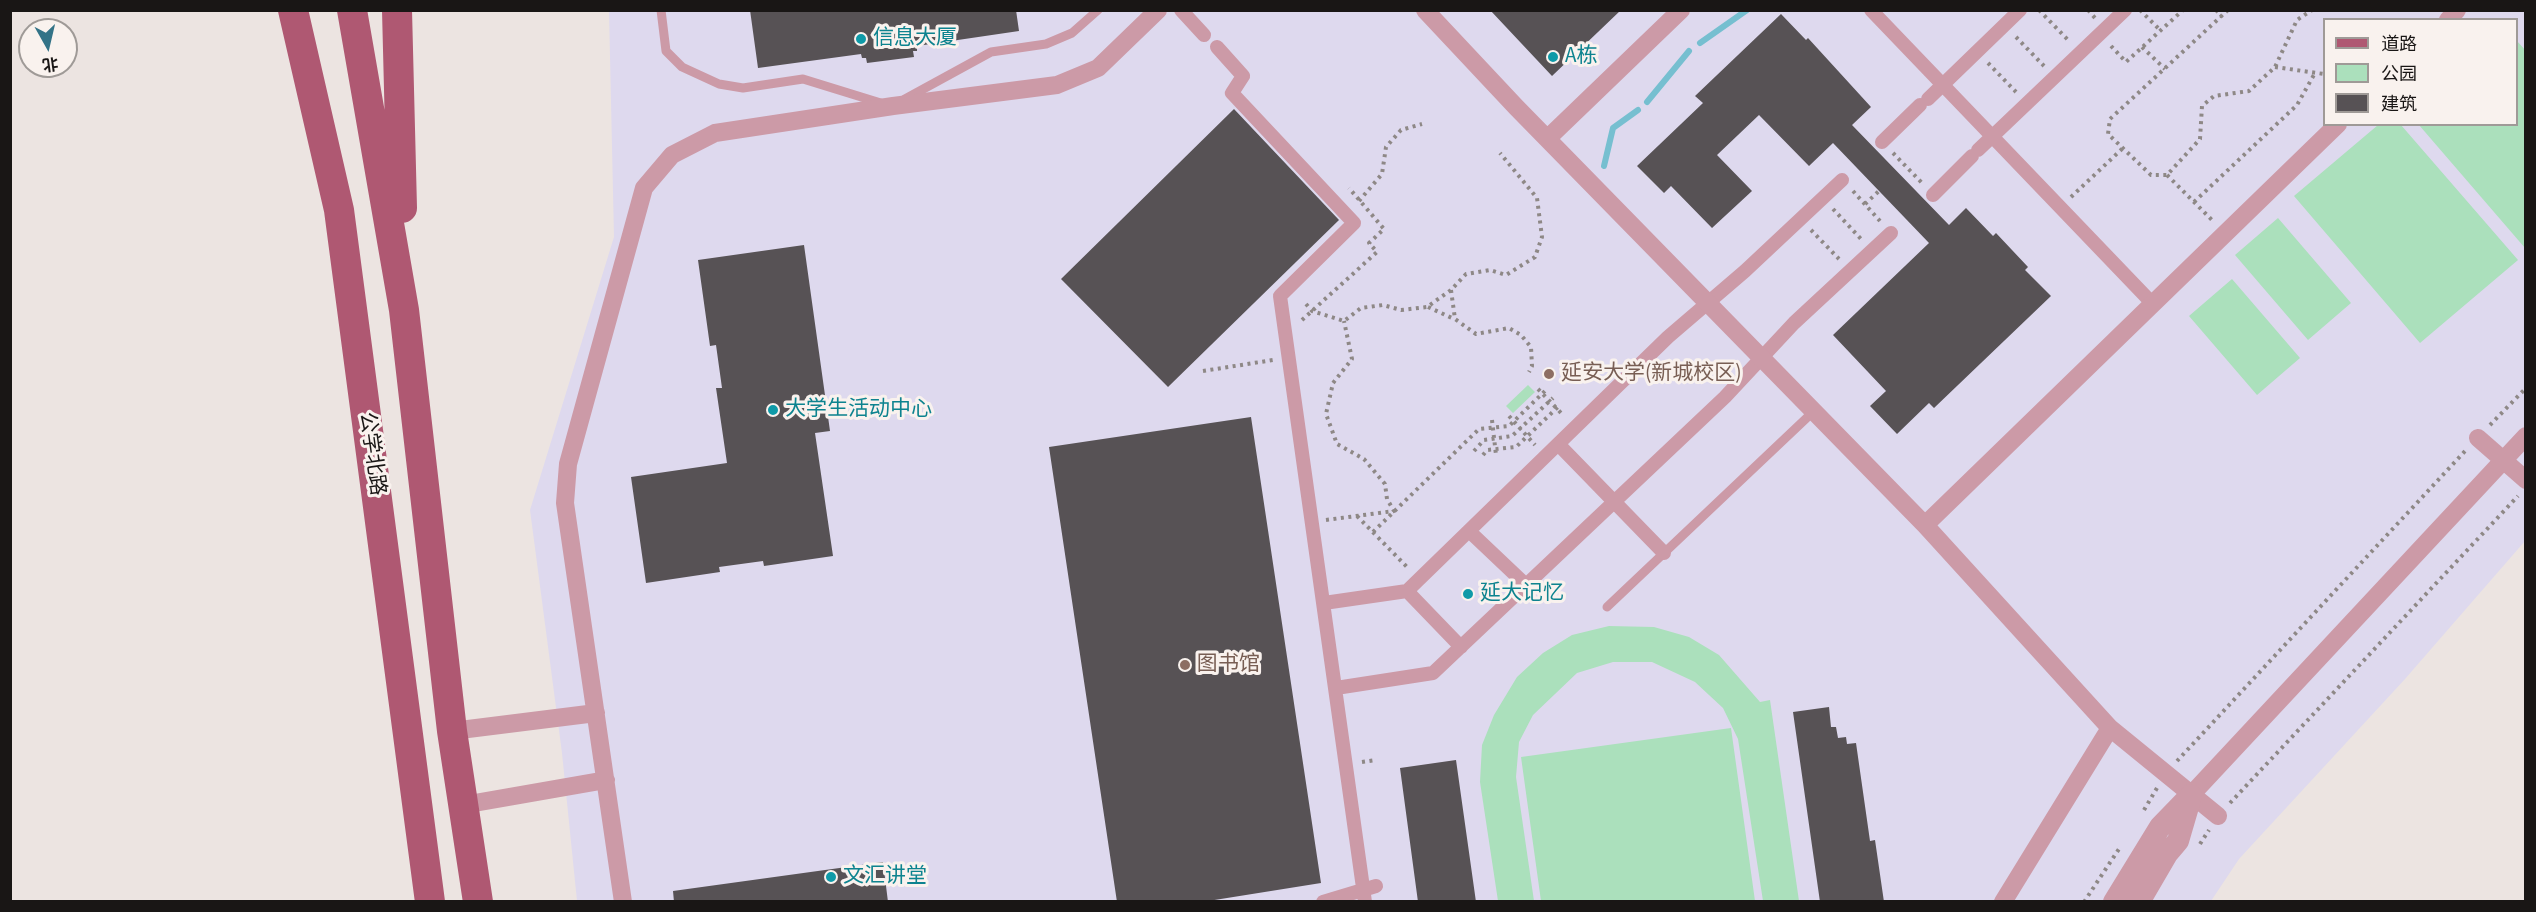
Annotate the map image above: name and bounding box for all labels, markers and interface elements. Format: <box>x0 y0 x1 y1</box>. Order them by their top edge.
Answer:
north arrow <box>18 18 78 78</box>
legend <box>2323 18 2518 126</box>
place label: 信息大厦 <box>873 26 957 52</box>
marker: 信息大厦 <box>854 32 868 46</box>
text: 道路 <box>2381 32 2417 57</box>
place label: A栋 <box>1565 44 1597 70</box>
marker: A栋 <box>1546 50 1560 64</box>
text: 北 <box>41 52 60 76</box>
text: 公园 <box>2381 62 2417 87</box>
text: 建筑 <box>2381 92 2417 117</box>
place label: 延安大学(新城校区) <box>1561 361 1742 387</box>
marker: 延安大学(新城校区) <box>1542 367 1556 381</box>
place label: 大学生活动中心 <box>785 397 932 423</box>
marker: 大学生活动中心 <box>766 403 780 417</box>
street label: 公学北路 <box>353 411 389 497</box>
place label: 延大记忆 <box>1480 581 1564 607</box>
marker: 延大记忆 <box>1461 587 1475 601</box>
place label: 图书馆 <box>1197 652 1260 678</box>
marker: 图书馆 <box>1178 658 1192 672</box>
place label: 文汇讲堂 <box>843 864 927 890</box>
marker: 文汇讲堂 <box>824 870 838 884</box>

